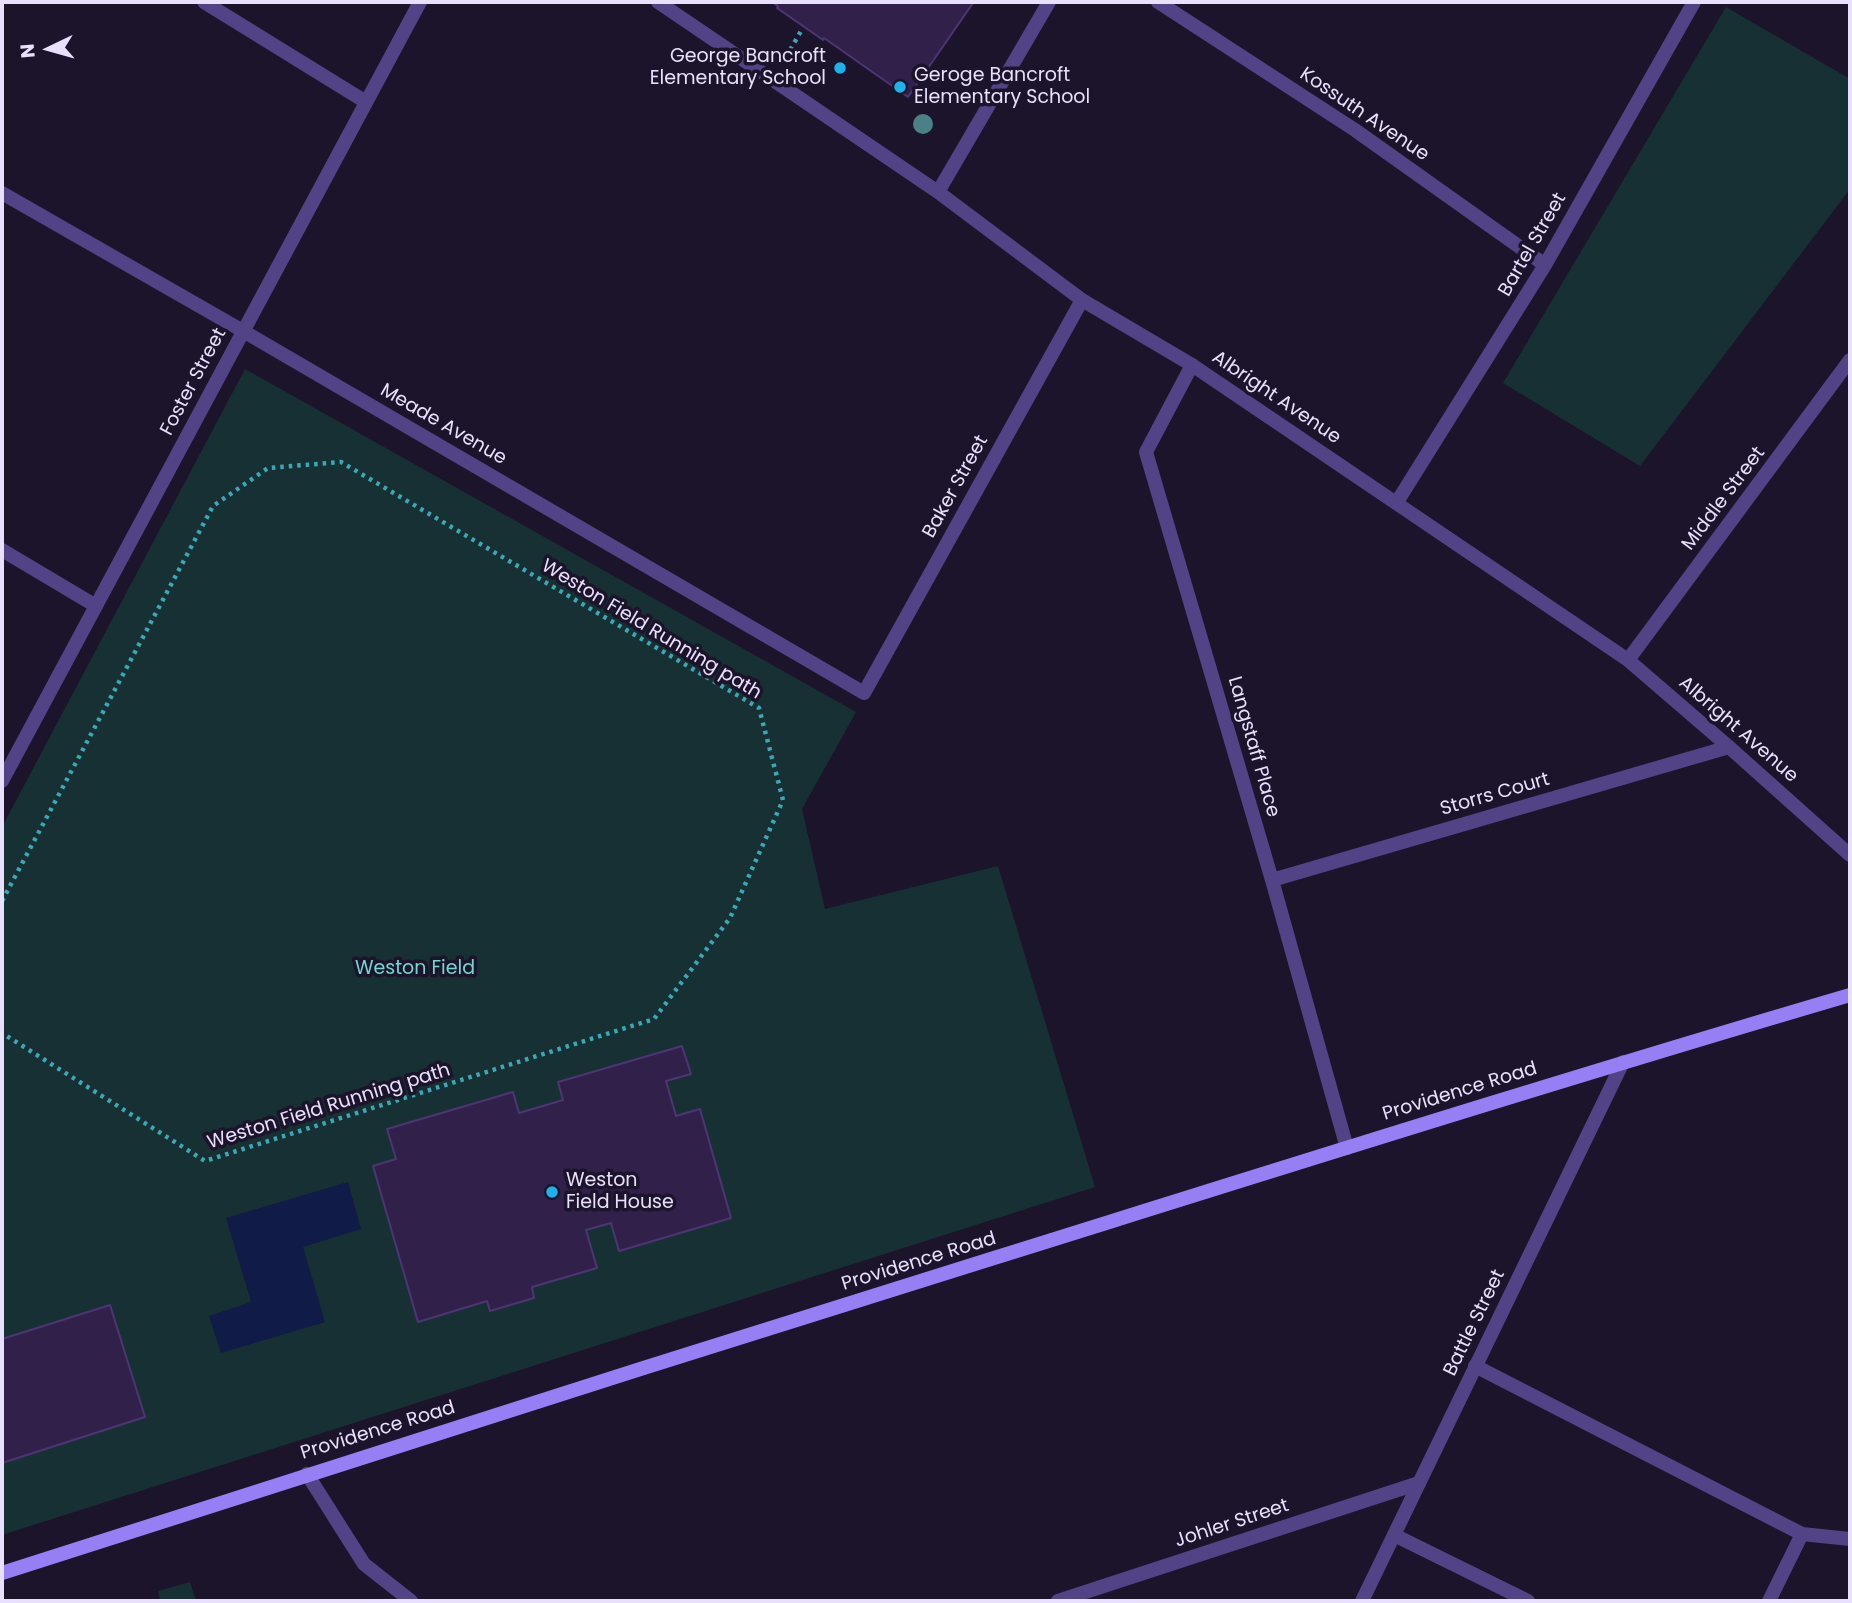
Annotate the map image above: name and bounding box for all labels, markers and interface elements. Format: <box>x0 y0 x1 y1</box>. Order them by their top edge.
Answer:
north arrow <box>14 14 84 84</box>
text: N <box>14 43 42 59</box>
place label: George Bancroft Elementary School <box>650 46 826 90</box>
marker: George Bancroft Elementary School <box>832 60 848 76</box>
street label: Kossuth Avenue <box>1295 63 1433 167</box>
place label: Geroge Bancroft Elementary School <box>914 65 1090 109</box>
marker: Geroge Bancroft Elementary School <box>892 79 908 95</box>
street label: Bartel Street <box>1494 189 1572 301</box>
street label: Foster Street <box>156 324 232 440</box>
street label: Albright Avenue <box>1207 346 1345 450</box>
street label: Meade Avenue <box>376 380 510 470</box>
street label: Baker Street <box>918 432 994 542</box>
street label: Middle Street <box>1678 443 1770 555</box>
street label: Weston Field Running path <box>537 555 765 705</box>
street label: Albright Avenue <box>1674 672 1802 788</box>
street label: Langstaff Place <box>1222 674 1284 820</box>
street label: Storrs Court <box>1438 769 1552 821</box>
park label: Weston Field <box>355 958 475 980</box>
street label: Providence Road <box>1380 1058 1540 1126</box>
street label: Weston Field Running path <box>205 1059 453 1155</box>
place label: Weston Field House <box>566 1170 674 1214</box>
marker: Weston Field House <box>544 1184 560 1200</box>
street label: Providence Road <box>839 1228 999 1296</box>
street label: Battle Street <box>1439 1266 1511 1380</box>
street label: Providence Road <box>298 1397 458 1465</box>
street label: Johler Street <box>1172 1495 1292 1553</box>

